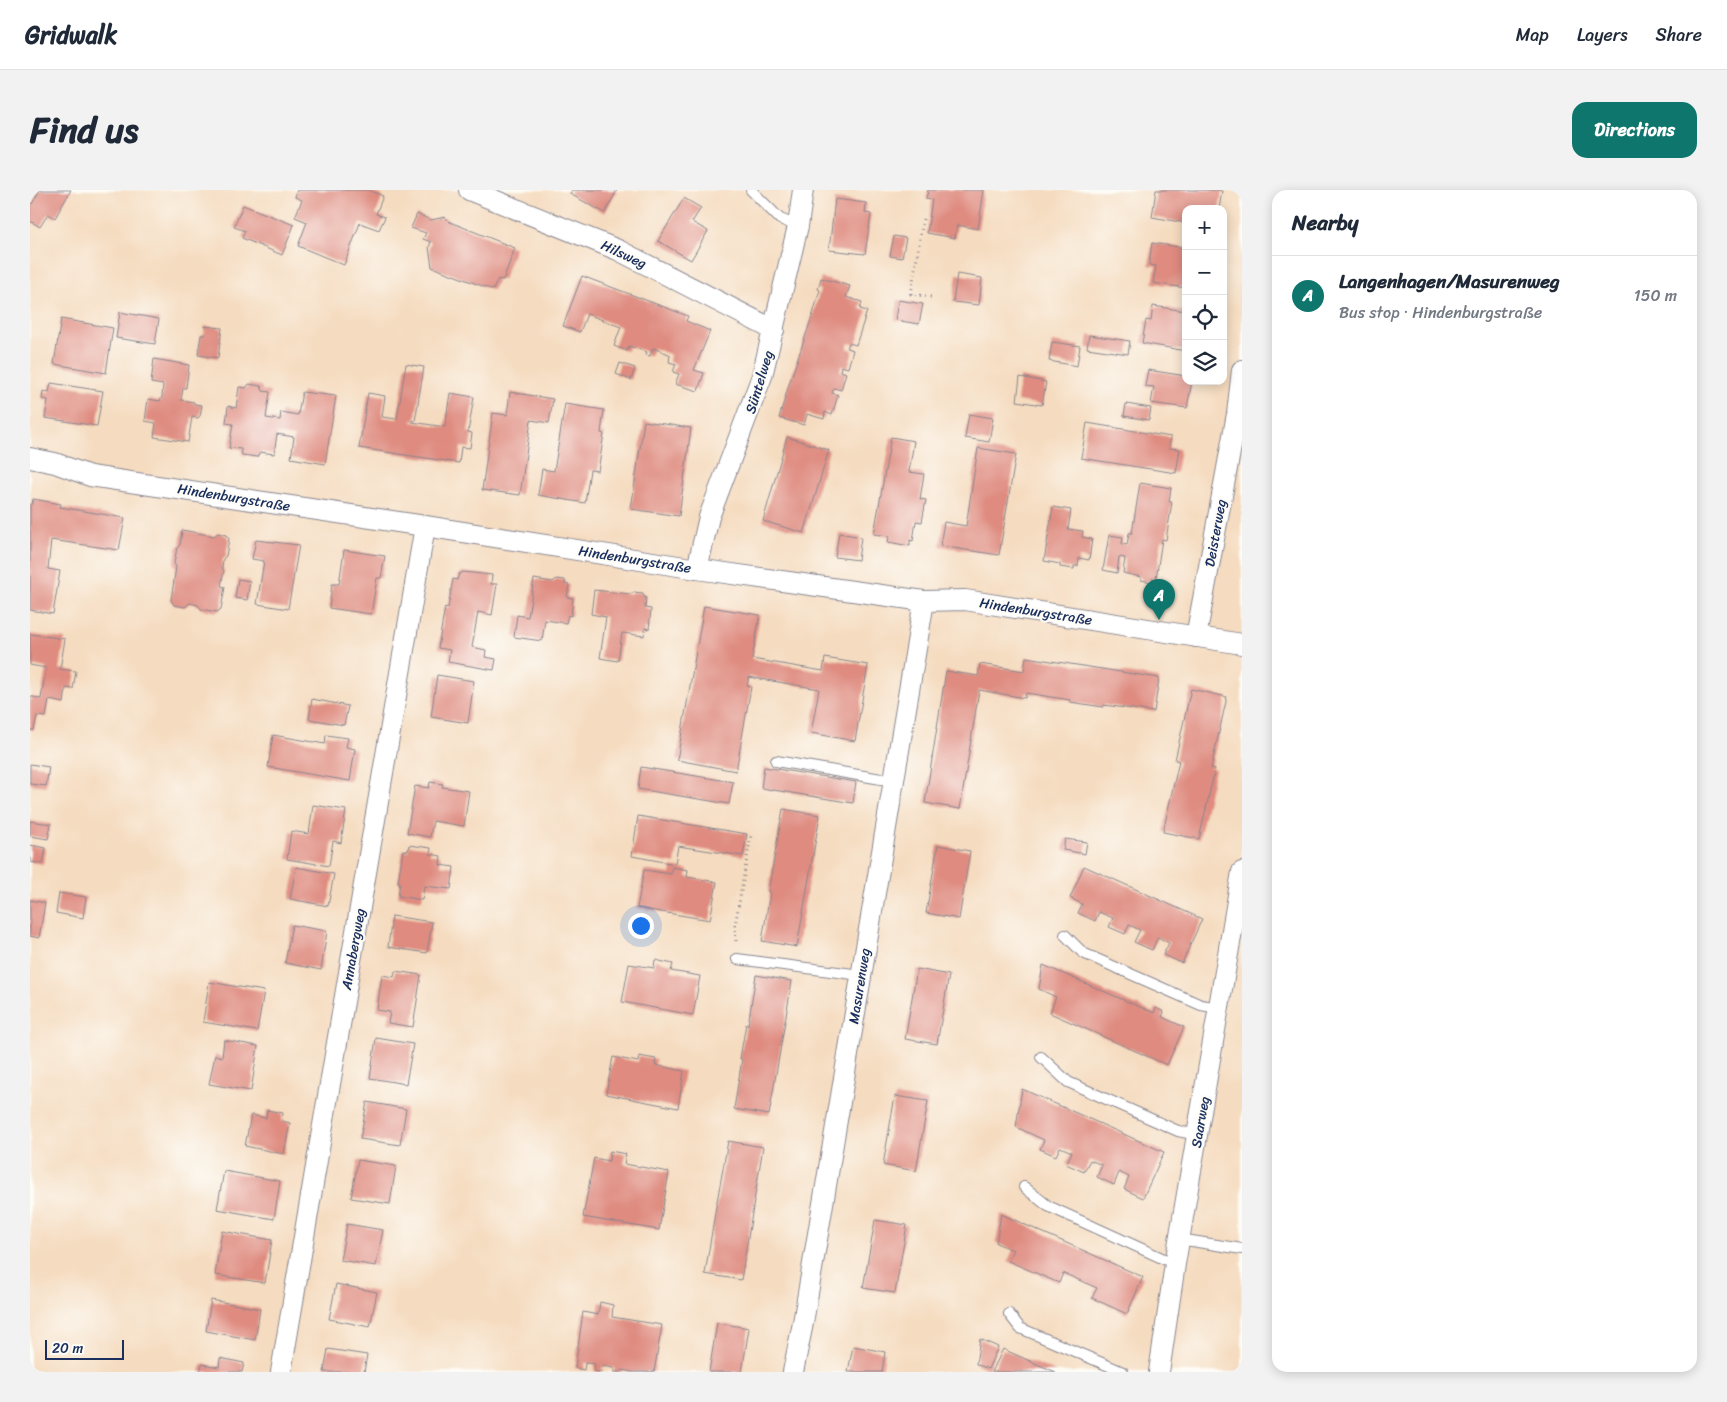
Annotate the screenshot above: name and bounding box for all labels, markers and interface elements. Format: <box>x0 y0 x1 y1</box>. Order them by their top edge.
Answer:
text: Gridwalk <box>25 14 117 56</box>
text: Map <box>1516 19 1549 51</box>
text: Layers <box>1577 19 1628 51</box>
text: Share <box>1656 19 1702 51</box>
text: Find us <box>30 99 138 161</box>
button: Directions <box>1572 102 1697 158</box>
text: Nearby <box>1292 204 1358 242</box>
map controls <box>1182 205 1227 385</box>
button: + <box>1182 205 1227 250</box>
street label: Hilsweg <box>597 233 651 276</box>
button: − <box>1182 250 1227 295</box>
text: Langenhagen/Masurenweg <box>1339 265 1560 298</box>
text: A <box>1303 281 1313 310</box>
text: 150 m <box>1634 281 1677 310</box>
button: locate <box>1182 295 1227 340</box>
text: Bus stop · Hindenburgstraße <box>1339 298 1542 327</box>
button: layers <box>1182 340 1227 385</box>
street label: Süntelweg <box>738 347 781 417</box>
street label: Hindenburgstraße <box>176 476 292 519</box>
street label: Deisterweg <box>1197 497 1234 569</box>
street label: Hindenburgstraße <box>577 538 693 581</box>
pin: A <box>1143 579 1175 620</box>
street label: Hindenburgstraße <box>978 590 1094 633</box>
street label: Annabergweg <box>334 906 373 993</box>
your location <box>628 913 654 939</box>
street label: Masurenweg <box>841 946 878 1026</box>
street label: Saarweg <box>1184 1094 1217 1150</box>
text: 20 m <box>52 1336 83 1361</box>
scale bar <box>45 1337 124 1360</box>

